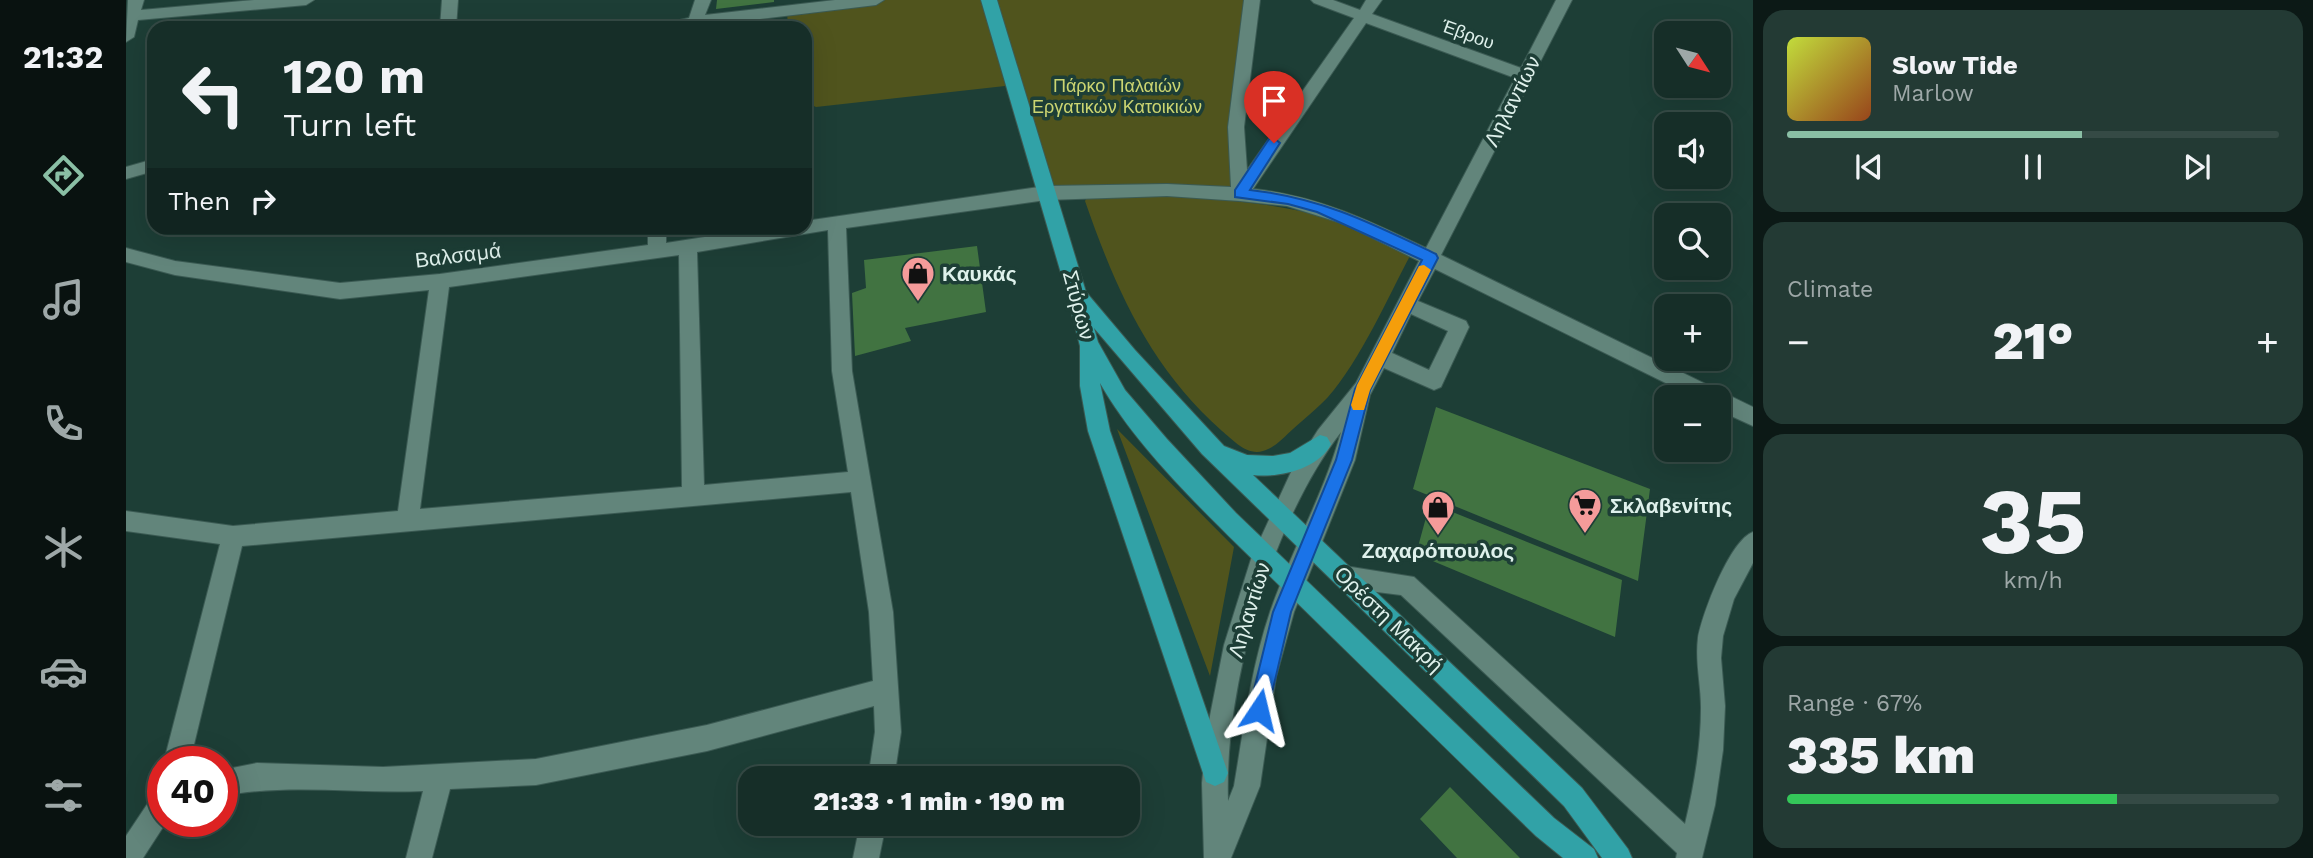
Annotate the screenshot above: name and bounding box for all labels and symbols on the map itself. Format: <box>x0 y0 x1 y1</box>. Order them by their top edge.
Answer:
street label: Έβρου <box>1438 14 1497 53</box>
north arrow <box>1654 21 1731 98</box>
street label: Ληλαντίων <box>1479 51 1545 151</box>
pin <box>1244 71 1304 143</box>
park label: Πάρκο Παλαιών Εργατικών Κατοικιών <box>1032 75 1202 117</box>
street label: Βαλσαμά <box>413 237 503 273</box>
shop icon: Καυκάς <box>899 254 937 303</box>
place label: Καυκάς <box>942 261 1017 286</box>
street label: Στύρων <box>1058 268 1100 342</box>
supermarket icon: Σκλαβενίτης <box>1566 486 1604 535</box>
shop icon: Ζαχαρόπουλος <box>1419 488 1457 537</box>
place label: Σκλαβενίτης <box>1610 493 1732 518</box>
place label: Ζαχαρόπουλος <box>1362 538 1514 563</box>
street label: Ληλαντίων <box>1223 559 1275 661</box>
street label: Ορέστη Μακρή <box>1329 561 1449 677</box>
position arrow <box>1222 673 1296 747</box>
speed limit sign: 40 <box>147 746 238 837</box>

